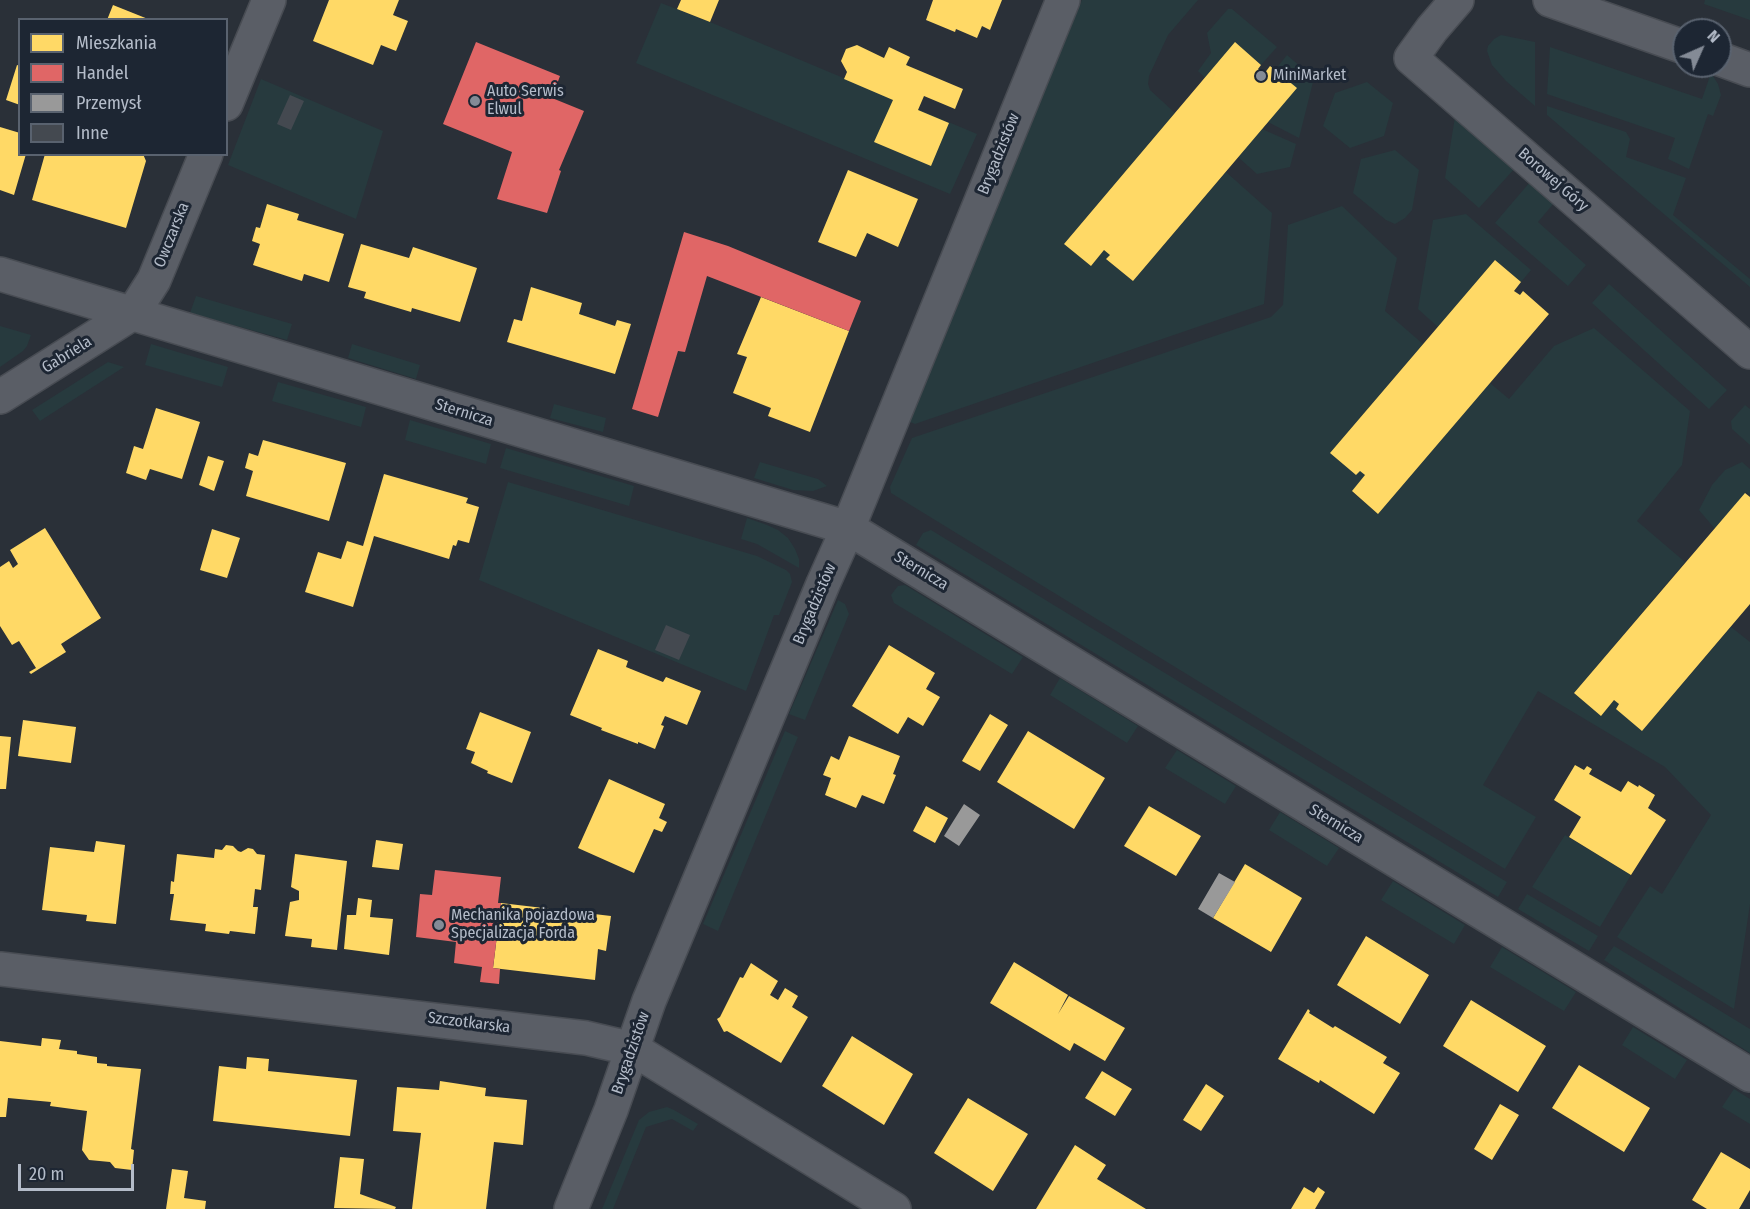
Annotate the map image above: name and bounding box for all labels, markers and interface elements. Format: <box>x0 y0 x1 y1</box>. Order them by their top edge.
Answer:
legend <box>18 18 228 156</box>
north arrow <box>1672 18 1732 78</box>
text: N <box>1704 26 1724 46</box>
text: Mieszkania <box>76 32 157 54</box>
text: Handel <box>76 62 129 84</box>
place label: MiniMarket <box>1273 66 1346 86</box>
marker: MiniMarket <box>1254 69 1268 83</box>
place label: Auto Serwis Elwul <box>487 82 564 120</box>
text: Przemysł <box>76 92 141 114</box>
marker: Auto Serwis Elwul <box>468 94 482 108</box>
street label: Brygadzistów <box>974 110 1024 198</box>
text: Inne <box>76 122 109 144</box>
street label: Borowej Góry <box>1514 144 1592 216</box>
street label: Owczarska <box>150 200 194 270</box>
street label: Gabriela <box>39 332 95 378</box>
street label: Sternicza <box>433 395 495 431</box>
street label: Sternicza <box>890 547 952 595</box>
street label: Brygadzistów <box>789 561 841 647</box>
street label: Sternicza <box>1305 800 1367 848</box>
place label: Mechanika pojazdowa Specjalizacja Forda <box>451 906 595 944</box>
marker: Mechanika pojazdowa Specjalizacja Forda <box>432 918 446 932</box>
street label: Szczotkarska <box>427 1008 511 1038</box>
street label: Brygadzistów <box>608 1009 654 1097</box>
scale bar <box>21 1152 136 1190</box>
text: 20 m <box>29 1163 64 1185</box>

